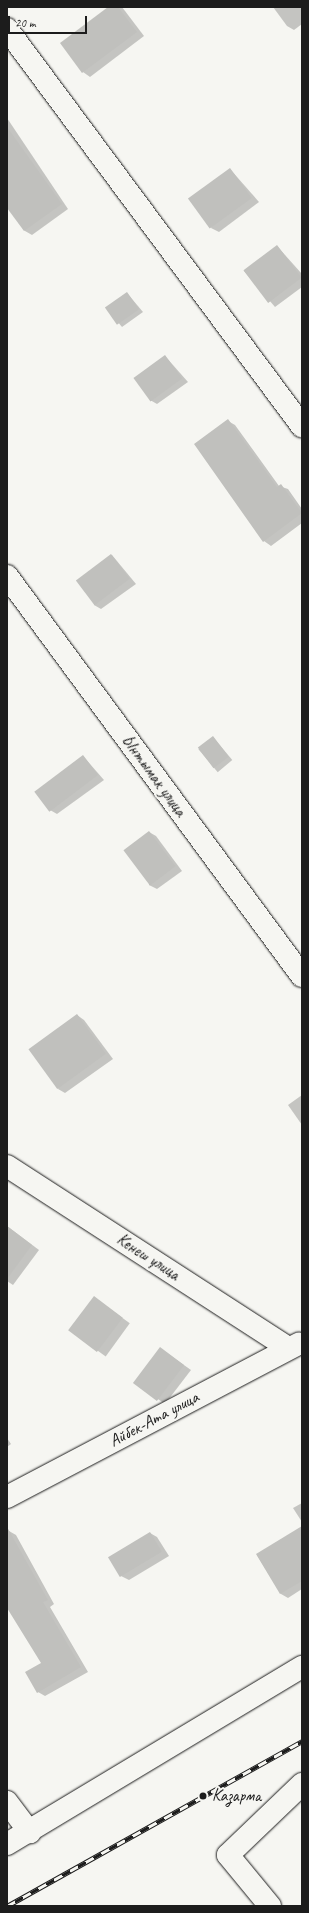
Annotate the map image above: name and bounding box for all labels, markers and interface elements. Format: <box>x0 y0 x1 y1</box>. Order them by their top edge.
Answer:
scale bar <box>10 8 89 34</box>
text: 20 m <box>15 15 35 31</box>
street label: Ынтымак улица <box>117 731 191 821</box>
street label: Кенеш улица <box>112 1229 184 1285</box>
street label: Айбек-Ата улица <box>105 1387 203 1451</box>
place label: Казарма <box>212 1786 261 1806</box>
marker: Казарма <box>197 1790 209 1802</box>

